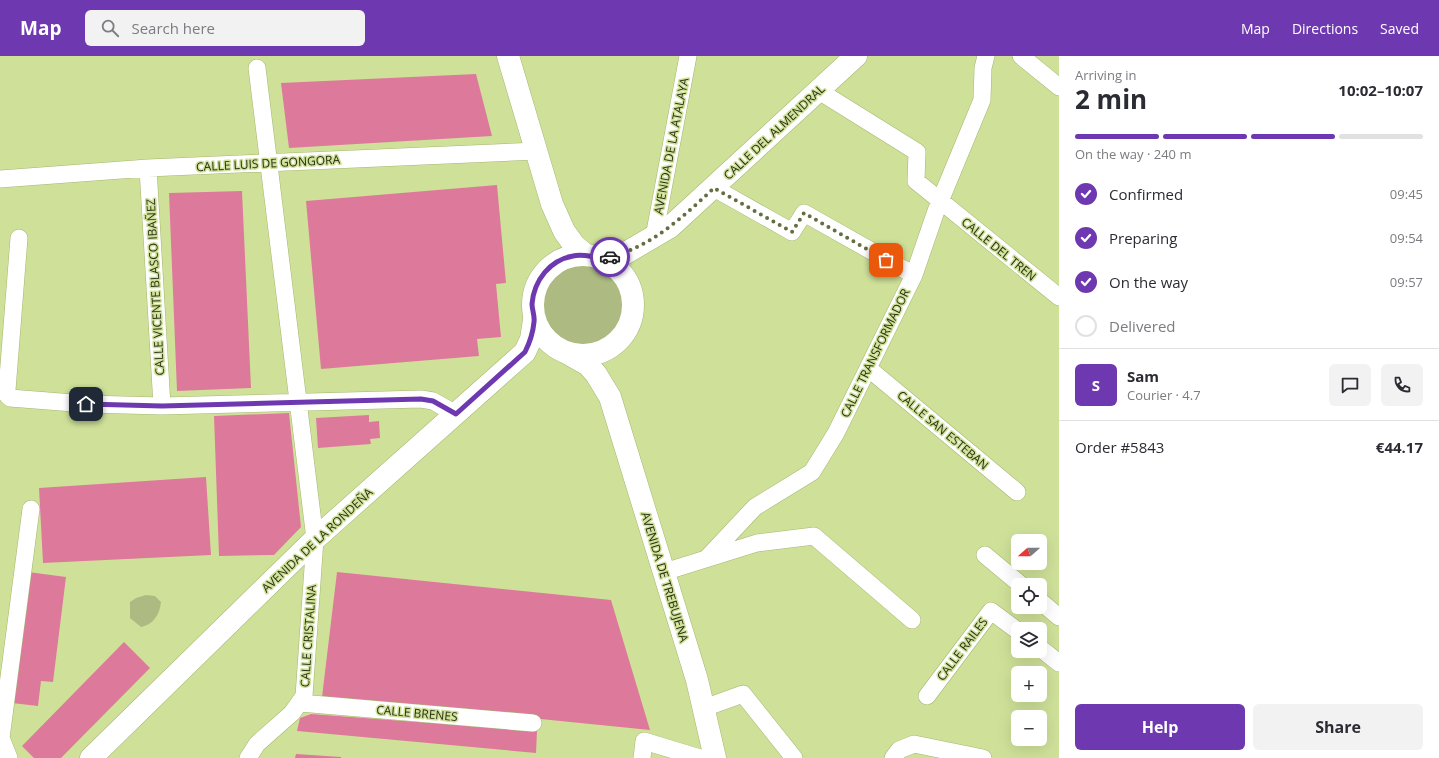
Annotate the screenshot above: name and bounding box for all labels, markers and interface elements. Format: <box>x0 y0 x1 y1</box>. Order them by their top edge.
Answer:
search box <box>85 10 365 46</box>
text: Map <box>20 15 61 41</box>
icon: search <box>99 17 121 39</box>
text: Search here <box>131 18 215 38</box>
text: Map <box>1241 19 1270 38</box>
text: Directions <box>1292 19 1358 38</box>
text: Saved <box>1380 19 1419 38</box>
text: Arriving in <box>1075 66 1137 84</box>
street label: AVENIDA DE LA ATALAYA <box>649 76 693 216</box>
text: 10:02–10:07 <box>1338 80 1423 100</box>
street label: CALLE DEL ALMENDRAL <box>720 81 828 183</box>
text: 2 min <box>1075 81 1147 117</box>
text: On the way · 240 m <box>1075 145 1191 163</box>
street label: CALLE LUIS DE GONGORA <box>196 151 341 175</box>
icon: check <box>1075 183 1097 205</box>
text: Confirmed <box>1109 184 1183 204</box>
text: 09:45 <box>1390 185 1423 203</box>
street label: CALLE VICENTE BLASCO IBAÑEZ <box>142 198 168 376</box>
street label: CALLE DEL TREN <box>958 213 1040 285</box>
icon: check <box>1075 227 1097 249</box>
text: Preparing <box>1109 228 1177 248</box>
text: 09:54 <box>1390 229 1423 247</box>
courier <box>590 237 630 277</box>
pin <box>869 243 903 277</box>
icon: car <box>599 246 621 268</box>
icon: bag <box>875 249 897 271</box>
icon: check <box>1075 271 1097 293</box>
text: On the way <box>1109 272 1188 292</box>
text: 09:57 <box>1390 273 1423 291</box>
street label: CALLE TRANSFORMADOR <box>836 285 914 420</box>
text: Delivered <box>1109 316 1176 336</box>
button: chat <box>1329 364 1371 406</box>
button: phone <box>1381 364 1423 406</box>
text: Sam <box>1127 366 1159 386</box>
text: S <box>1092 375 1100 395</box>
text: Courier · 4.7 <box>1127 386 1201 404</box>
pin <box>69 387 103 421</box>
street label: CALLE SAN ESTEBAN <box>894 387 992 473</box>
icon: home <box>75 393 97 415</box>
text: Order #5843 <box>1075 437 1164 457</box>
text: €44.17 <box>1376 437 1423 457</box>
street label: AVENIDA DE LA RONDEÑA <box>258 484 377 596</box>
street label: AVENIDA DE TREBUJENA <box>637 510 693 645</box>
north arrow <box>1011 534 1047 570</box>
map controls <box>1011 534 1047 746</box>
button: locate <box>1011 578 1047 614</box>
street label: CALLE CRISTALINA <box>296 584 320 688</box>
street label: CALLE RAILES <box>933 614 991 684</box>
button: layers <box>1011 622 1047 658</box>
button: + <box>1011 666 1047 702</box>
street label: CALLE BRENES <box>376 701 458 725</box>
button: Help <box>1075 704 1245 750</box>
button: Share <box>1253 704 1423 750</box>
button: − <box>1011 710 1047 746</box>

